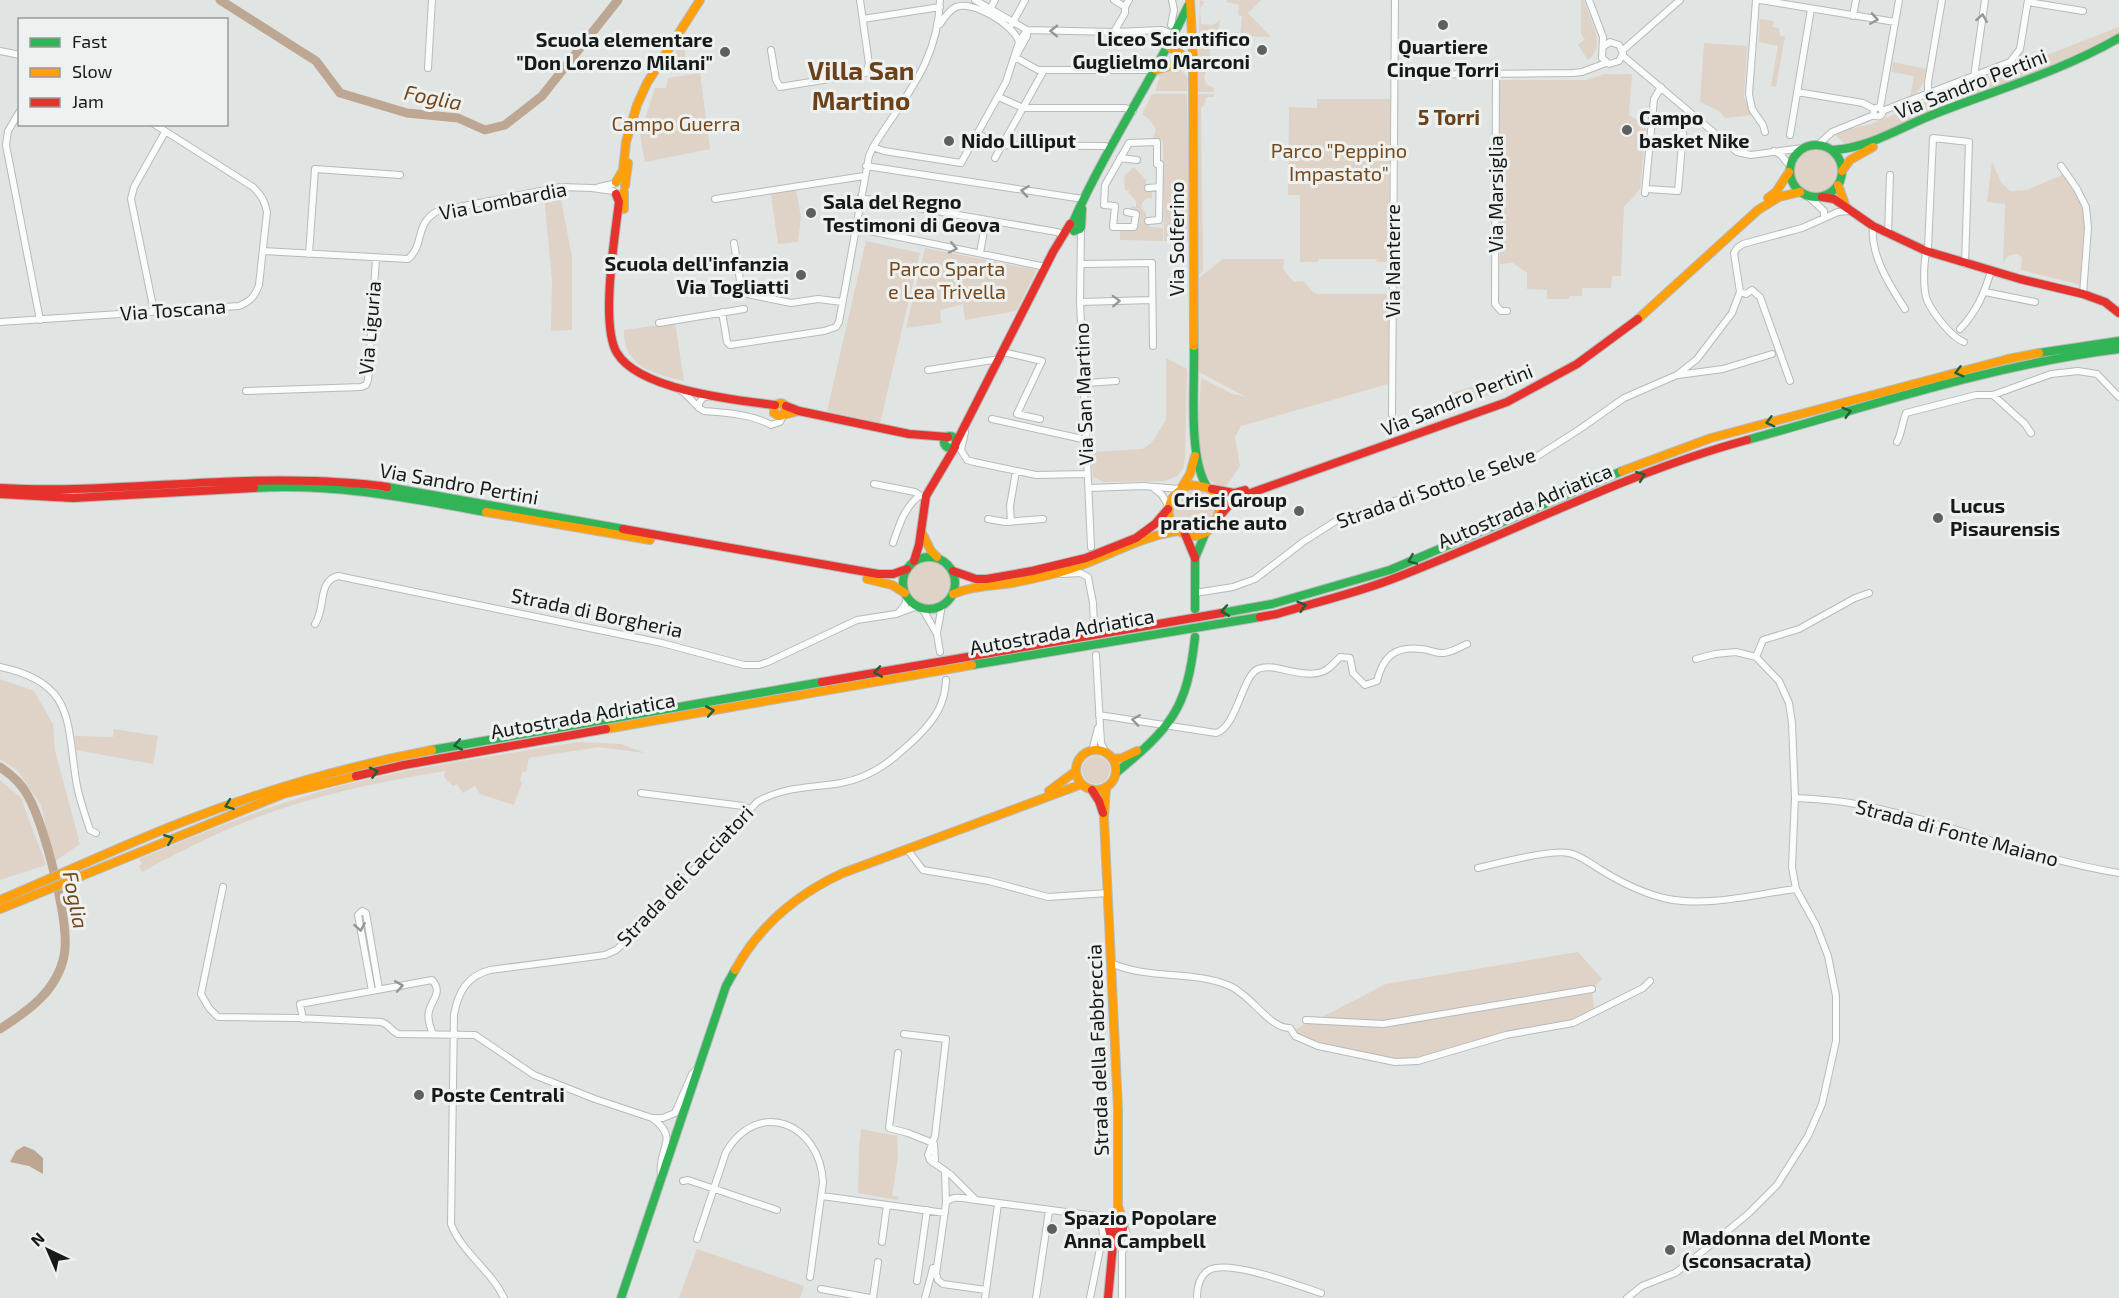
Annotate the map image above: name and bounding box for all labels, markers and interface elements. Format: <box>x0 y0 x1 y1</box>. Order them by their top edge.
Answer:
one-way arrow <box>1870 12 1879 24</box>
one-way arrow <box>1975 14 1988 24</box>
legend <box>18 18 228 126</box>
marker: Quartiere Cinque Torri <box>1436 18 1450 32</box>
one-way arrow <box>1050 24 1059 37</box>
place label: Liceo Scientifico Guglielmo Marconi <box>1072 26 1250 73</box>
place label: Scuola elementare "Don Lorenzo Milani" <box>516 27 713 74</box>
text: Fast <box>72 30 107 52</box>
place label: Quartiere Cinque Torri <box>1387 34 1499 81</box>
marker: Liceo Scientifico Guglielmo Marconi <box>1255 43 1269 57</box>
street label: Via Sandro Pertini <box>1891 43 2050 123</box>
marker: Scuola elementare "Don Lorenzo Milani" <box>718 45 732 59</box>
district label: Villa San Martino <box>808 54 915 115</box>
text: Slow <box>72 60 113 82</box>
water label: Foglia <box>402 79 464 114</box>
text: Jam <box>72 90 104 112</box>
district label: 5 Torri <box>1418 104 1480 129</box>
place label: Campo basket Nike <box>1639 105 1750 152</box>
park label: Campo Guerra <box>611 111 741 135</box>
marker: Campo basket Nike <box>1620 123 1634 137</box>
place label: Nido Lilliput <box>961 128 1076 152</box>
marker: Nido Lilliput <box>942 134 956 148</box>
street label: Via Marsiglia <box>1483 135 1507 253</box>
park label: Parco "Peppino Impastato" <box>1271 138 1407 185</box>
street label: Via Lombardia <box>437 176 569 224</box>
street label: Via Solferino <box>1164 181 1188 297</box>
one-way arrow <box>1021 185 1030 197</box>
place label: Sala del Regno Testimoni di Geova <box>823 189 1000 236</box>
street label: Via Nanterre <box>1380 204 1404 318</box>
marker: Sala del Regno Testimoni di Geova <box>804 206 818 220</box>
one-way arrow <box>948 241 958 254</box>
place label: Scuola dell'infanzia Via Togliatti <box>604 251 789 298</box>
park label: Parco Sparta e Lea Trivella <box>888 256 1006 303</box>
marker: Scuola dell'infanzia Via Togliatti <box>794 268 808 282</box>
street label: Via Liguria <box>353 280 385 376</box>
street label: Via Toscana <box>119 293 227 325</box>
one-way arrow <box>1112 294 1121 307</box>
street label: Via San Martino <box>1069 322 1097 466</box>
street label: Via Sandro Pertini <box>1377 358 1536 440</box>
one-way arrow <box>1954 365 1965 377</box>
one-way arrow <box>1841 407 1852 419</box>
one-way arrow <box>1765 415 1775 428</box>
street label: Strada di Sotto le Selve <box>1333 442 1538 532</box>
street label: Via Sandro Pertini <box>378 457 541 509</box>
street label: Autostrada Adriatica <box>1434 457 1615 553</box>
one-way arrow <box>1634 471 1645 483</box>
place label: Crisci Group pratiche auto <box>1160 487 1287 534</box>
place label: Lucus Pisaurensis <box>1950 493 2060 540</box>
marker: Crisci Group pratiche auto <box>1292 504 1306 518</box>
marker: Lucus Pisaurensis <box>1931 511 1945 525</box>
one-way arrow <box>1408 553 1419 565</box>
street label: Strada di Borgheria <box>509 582 685 642</box>
one-way arrow <box>1296 601 1307 613</box>
street label: Autostrada Adriatica <box>968 603 1156 659</box>
one-way arrow <box>1220 605 1229 617</box>
one-way arrow <box>873 665 883 678</box>
street label: Autostrada Adriatica <box>489 687 677 743</box>
one-way arrow <box>706 705 715 717</box>
one-way arrow <box>1132 714 1141 726</box>
one-way arrow <box>453 738 463 751</box>
one-way arrow <box>369 766 379 779</box>
street label: Strada di Fonte Maiano <box>1853 793 2061 871</box>
one-way arrow <box>225 798 235 811</box>
street label: Strada dei Cacciatori <box>611 800 757 951</box>
one-way arrow <box>163 834 174 846</box>
water label: Foglia <box>59 869 94 931</box>
one-way arrow <box>354 923 366 932</box>
street label: Strada della Fabbreccia <box>1081 944 1113 1156</box>
one-way arrow <box>394 980 404 992</box>
place label: Poste Centrali <box>431 1082 565 1106</box>
marker: Poste Centrali <box>412 1088 426 1102</box>
place label: Spazio Popolare Anna Campbell <box>1064 1205 1217 1252</box>
north arrow <box>18 1220 78 1280</box>
marker: Spazio Popolare Anna Campbell <box>1045 1222 1059 1236</box>
place label: Madonna del Monte (sconsacrata) <box>1682 1225 1870 1272</box>
text: N <box>26 1228 48 1250</box>
marker: Madonna del Monte (sconsacrata) <box>1663 1243 1677 1257</box>

